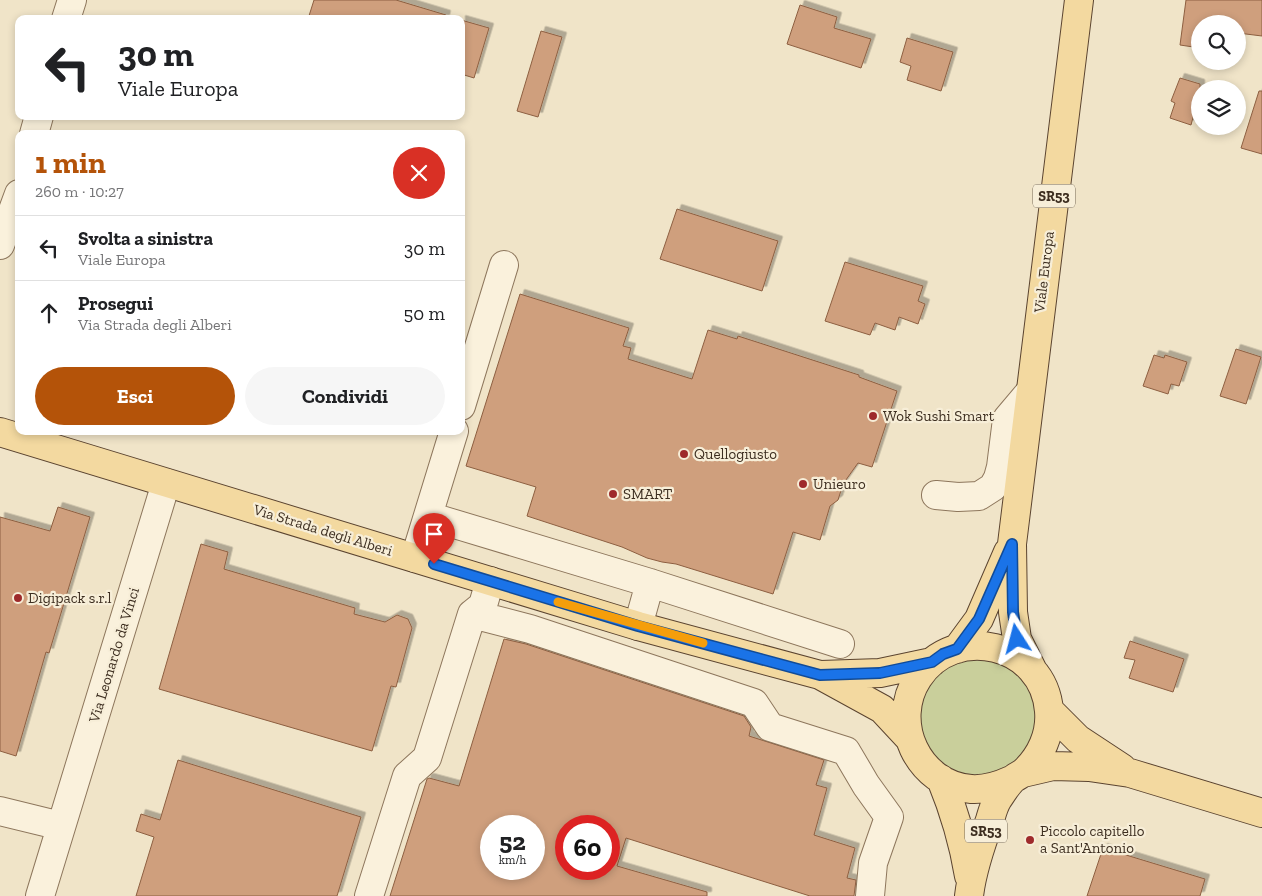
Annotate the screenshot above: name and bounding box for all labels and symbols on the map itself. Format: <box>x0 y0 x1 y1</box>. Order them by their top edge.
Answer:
road number: SR53 <box>1033 185 1075 208</box>
street label: Viale Europa <box>1030 230 1058 315</box>
place label: Wok Sushi Smart <box>883 407 995 425</box>
marker: Wok Sushi Smart <box>867 410 879 422</box>
place label: Quellogiusto <box>694 445 777 463</box>
marker: Quellogiusto <box>678 448 690 460</box>
place label: Unieuro <box>813 475 866 493</box>
marker: Unieuro <box>797 478 809 490</box>
place label: SMART <box>623 485 672 503</box>
marker: SMART <box>607 488 619 500</box>
street label: Via Strada degli Alberi <box>250 500 395 560</box>
pin <box>413 513 455 564</box>
street label: Via Leonardo da Vinci <box>85 585 143 726</box>
place label: Digipack s.r.l <box>28 589 112 607</box>
marker: Digipack s.r.l <box>12 592 24 604</box>
position arrow <box>990 612 1042 664</box>
speed limit sign: 60 <box>555 815 620 880</box>
road number: SR53 <box>965 819 1007 842</box>
place label: Piccolo capitello a Sant'Antonio <box>1040 822 1145 857</box>
marker: Piccolo capitello a Sant'Antonio <box>1024 834 1036 846</box>

